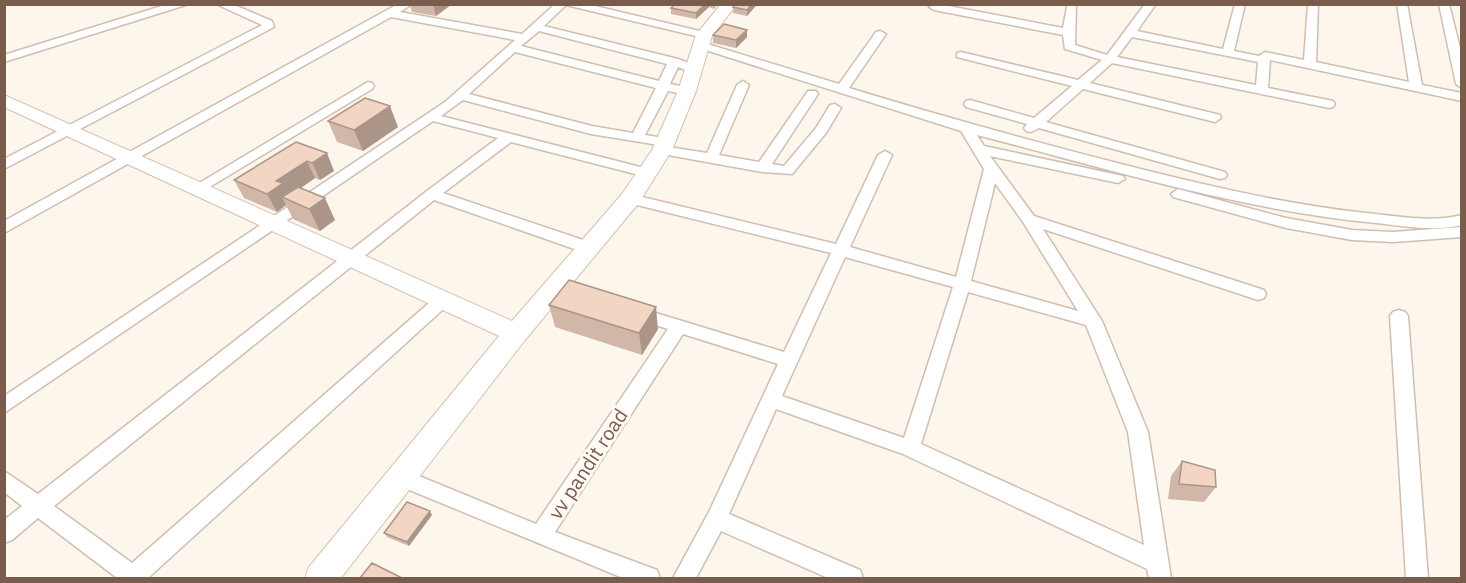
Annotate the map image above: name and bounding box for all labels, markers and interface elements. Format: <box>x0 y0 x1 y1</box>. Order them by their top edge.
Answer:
street label: vv pandit road <box>542 403 634 524</box>

